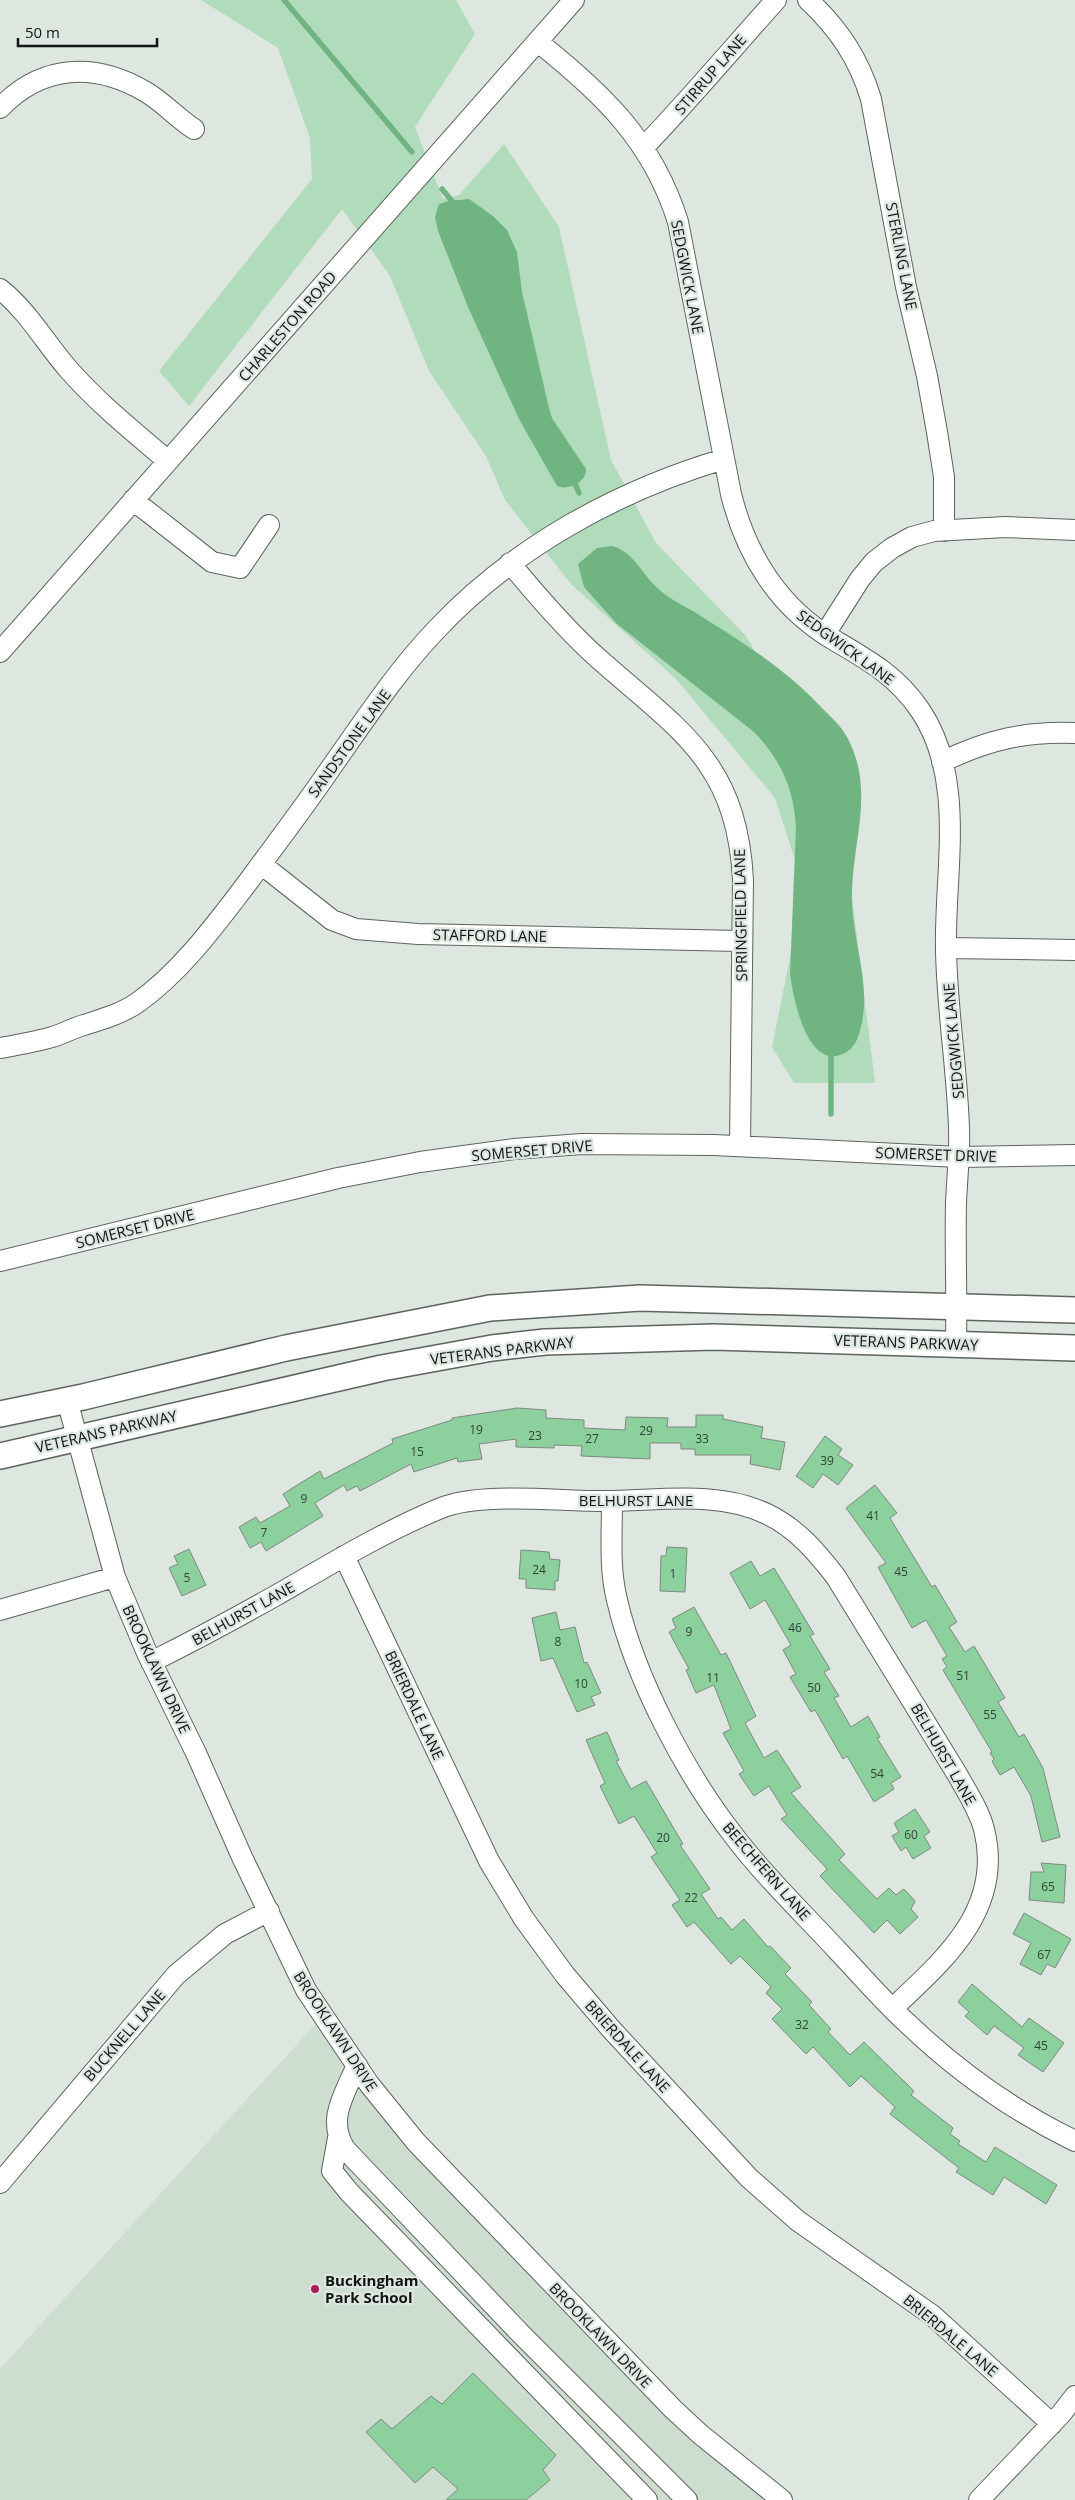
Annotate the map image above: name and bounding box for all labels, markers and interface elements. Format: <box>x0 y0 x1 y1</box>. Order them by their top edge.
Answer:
scale bar <box>18 15 156 47</box>
text: 50 m <box>25 22 60 42</box>
street label: STIRRUP LANE <box>670 30 750 118</box>
street label: STERLING LANE <box>882 201 922 311</box>
street label: SEDGWICK LANE <box>667 218 709 336</box>
street label: CHARLESTON ROAD <box>234 267 340 385</box>
street label: SEDGWICK LANE <box>793 605 899 689</box>
street label: SANDSTONE LANE <box>303 685 395 801</box>
street label: SPRINGFIELD LANE <box>729 848 751 982</box>
street label: STAFFORD LANE <box>433 924 547 946</box>
street label: SEDGWICK LANE <box>938 982 968 1100</box>
street label: SOMERSET DRIVE <box>471 1135 593 1165</box>
street label: SOMERSET DRIVE <box>875 1142 997 1166</box>
street label: SOMERSET DRIVE <box>74 1204 196 1252</box>
street label: VETERANS PARKWAY <box>833 1329 979 1355</box>
street label: VETERANS PARKWAY <box>429 1331 576 1369</box>
street label: VETERANS PARKWAY <box>33 1405 179 1457</box>
house number: 19 <box>469 1421 483 1438</box>
house number: 29 <box>639 1422 653 1439</box>
house number: 23 <box>528 1427 542 1444</box>
house number: 27 <box>585 1430 599 1447</box>
house number: 33 <box>695 1430 709 1447</box>
house number: 15 <box>410 1443 424 1460</box>
house number: 39 <box>820 1452 834 1469</box>
house number: 9 <box>301 1490 308 1507</box>
street label: BELHURST LANE <box>579 1490 693 1510</box>
house number: 41 <box>866 1507 880 1524</box>
house number: 7 <box>261 1524 268 1541</box>
house number: 24 <box>532 1561 546 1578</box>
house number: 45 <box>894 1563 908 1580</box>
house number: 1 <box>670 1565 676 1582</box>
house number: 5 <box>184 1569 191 1586</box>
street label: BELHURST LANE <box>188 1577 298 1649</box>
street label: BROOKLAWN DRIVE <box>118 1602 196 1736</box>
house number: 46 <box>788 1619 802 1636</box>
house number: 9 <box>686 1623 693 1640</box>
house number: 8 <box>555 1633 562 1650</box>
street label: BRIERDALE LANE <box>381 1647 449 1763</box>
house number: 51 <box>956 1667 970 1684</box>
house number: 11 <box>706 1669 720 1686</box>
house number: 10 <box>574 1675 588 1692</box>
house number: 50 <box>807 1679 821 1696</box>
street label: BELHURST LANE <box>907 1699 981 1809</box>
house number: 55 <box>983 1706 997 1723</box>
house number: 54 <box>870 1765 884 1782</box>
street label: BEECHFERN LANE <box>719 1818 815 1924</box>
house number: 60 <box>904 1826 918 1843</box>
house number: 20 <box>656 1829 670 1846</box>
house number: 65 <box>1041 1878 1055 1895</box>
house number: 22 <box>684 1889 698 1906</box>
house number: 67 <box>1037 1946 1051 1963</box>
street label: BROOKLAWN DRIVE <box>290 1967 382 2095</box>
street label: BUCKNELL LANE <box>79 1985 169 2085</box>
street label: BRIERDALE LANE <box>581 1995 675 2097</box>
house number: 32 <box>795 2016 809 2033</box>
house number: 45 <box>1034 2037 1048 2054</box>
place label: Buckingham Park School <box>325 2270 419 2307</box>
street label: BROOKLAWN DRIVE <box>545 2278 657 2392</box>
marker: Buckingham Park School <box>309 2283 321 2295</box>
street label: BRIERDALE LANE <box>899 2289 1003 2381</box>

